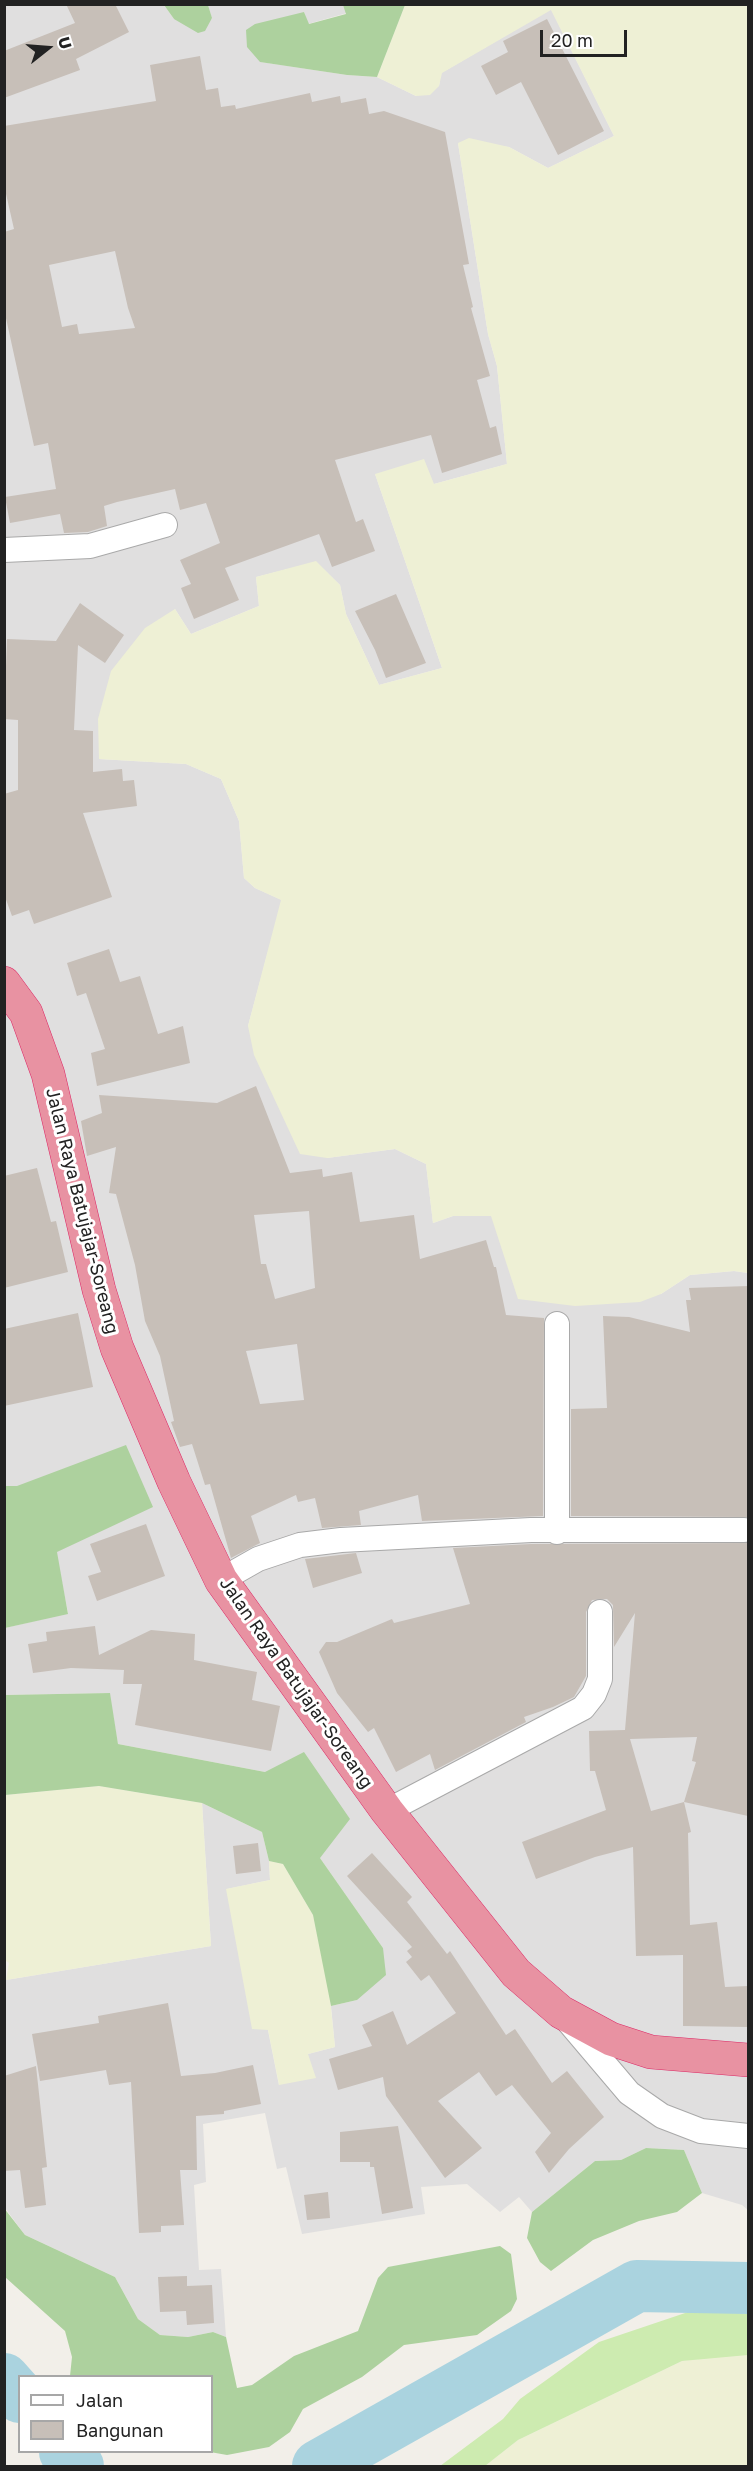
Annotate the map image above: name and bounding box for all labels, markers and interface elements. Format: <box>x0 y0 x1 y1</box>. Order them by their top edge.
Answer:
north arrow <box>18 18 78 78</box>
scale bar <box>543 18 630 56</box>
text: 20 m <box>551 29 593 51</box>
text: U <box>54 34 76 51</box>
street label: Jalan Raya Batujajar-Soreang <box>41 1086 123 1336</box>
street label: Jalan Raya Batujajar-Soreang <box>215 1573 377 1793</box>
legend <box>18 2375 213 2453</box>
text: Jalan <box>76 2389 123 2411</box>
text: Bangunan <box>76 2419 164 2441</box>

